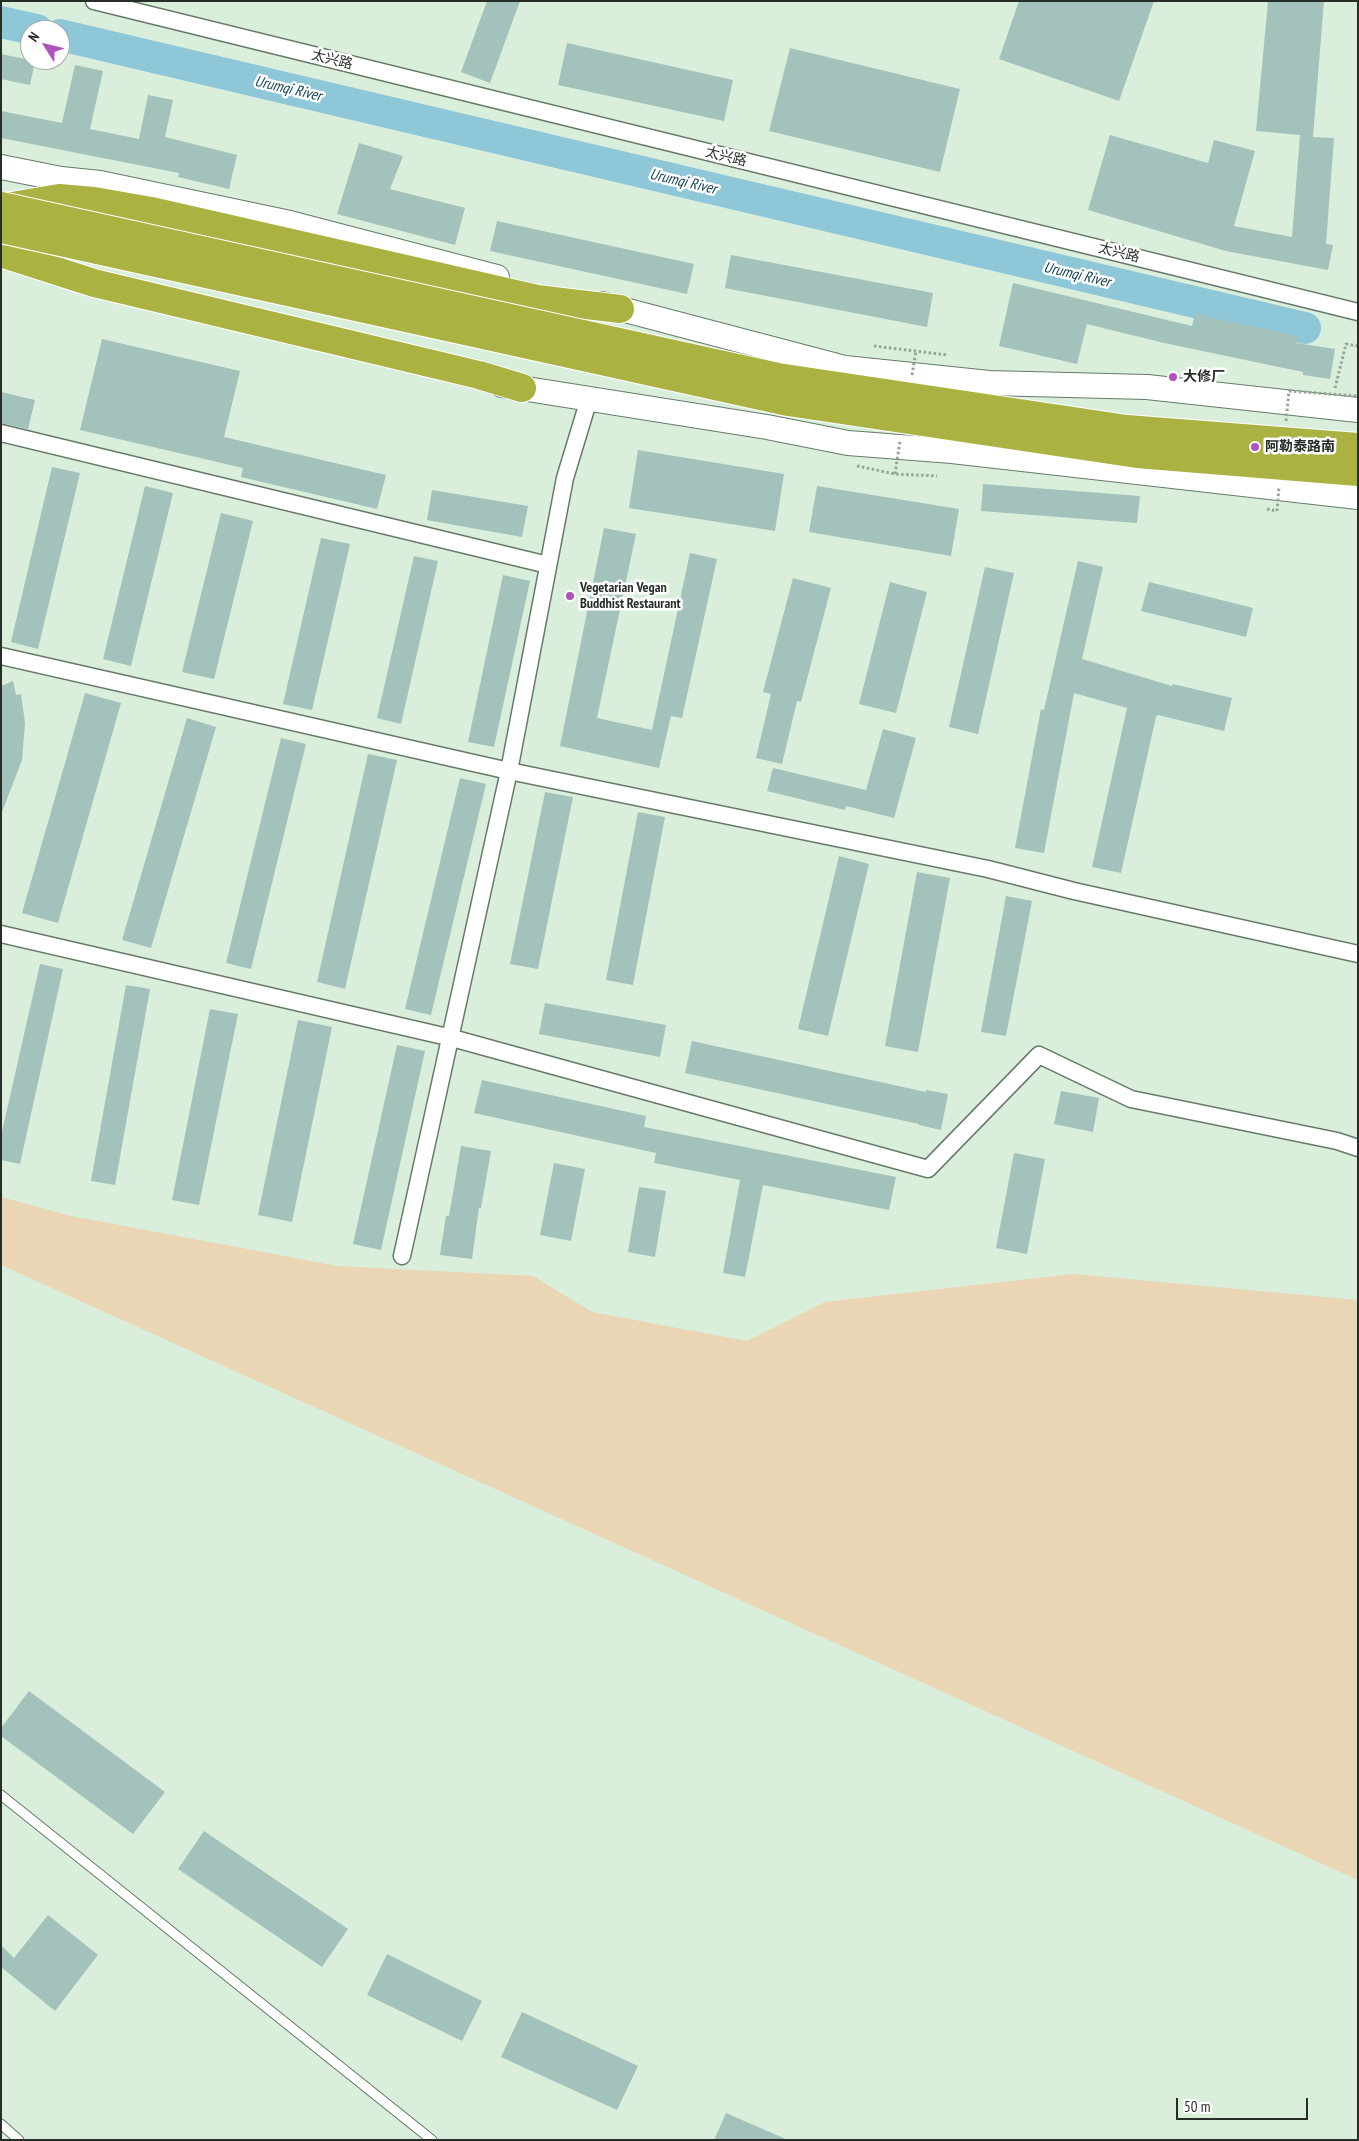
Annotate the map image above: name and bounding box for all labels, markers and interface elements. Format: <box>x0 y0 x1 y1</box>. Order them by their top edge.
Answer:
north arrow <box>20 20 70 70</box>
text: N <box>24 28 43 45</box>
street label: 太兴路 <box>310 47 354 73</box>
water label: Urumqi River <box>253 73 323 105</box>
street label: 太兴路 <box>704 144 748 170</box>
water label: Urumqi River <box>648 166 718 198</box>
street label: 太兴路 <box>1097 240 1141 266</box>
water label: Urumqi River <box>1042 259 1112 291</box>
place label: 大修厂 <box>1183 369 1225 385</box>
marker: 大修厂 <box>1167 371 1179 383</box>
place label: 阿勒泰路南 <box>1265 439 1335 455</box>
marker: 阿勒泰路南 <box>1249 441 1261 453</box>
place label: Vegetarian Vegan Buddhist Restaurant <box>580 580 681 612</box>
marker: Vegetarian Vegan Buddhist Restaurant <box>564 590 576 602</box>
scale bar <box>1179 2088 1312 2120</box>
text: 50 m <box>1184 2097 1210 2116</box>

